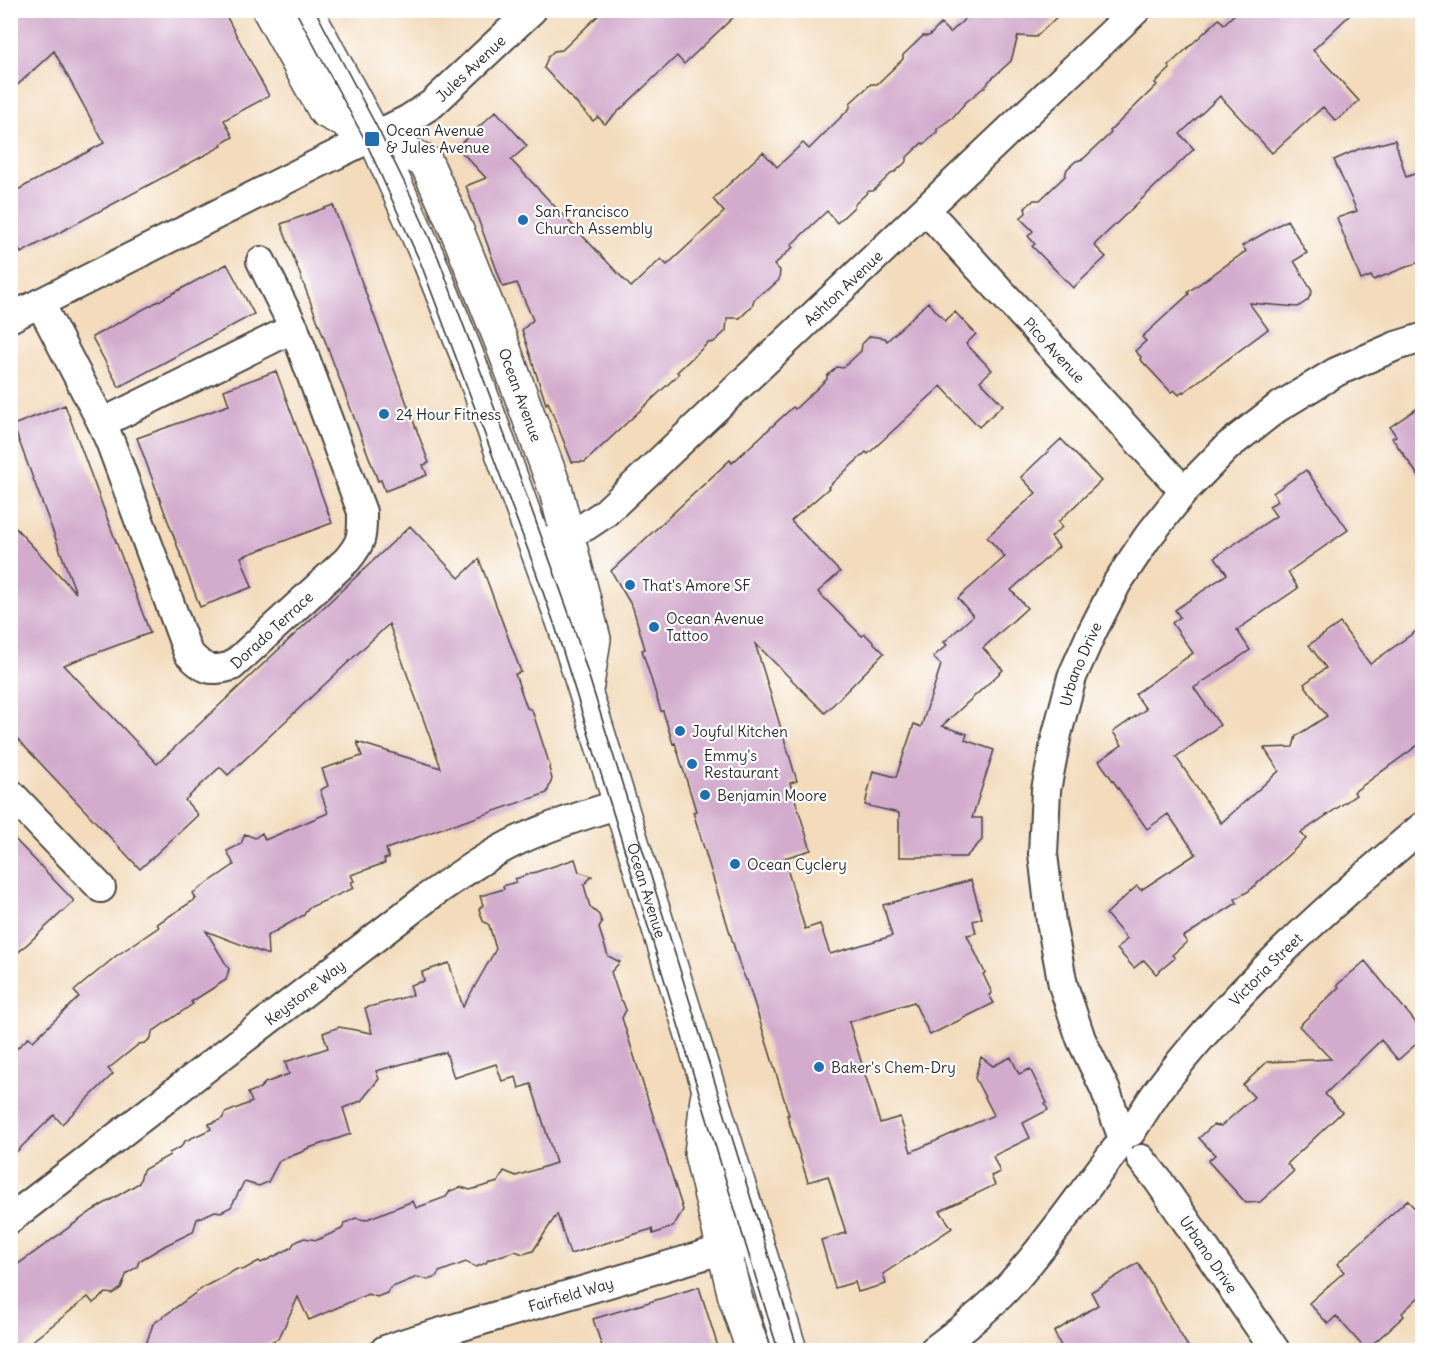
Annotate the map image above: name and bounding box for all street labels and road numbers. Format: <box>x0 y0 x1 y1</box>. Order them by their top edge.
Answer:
street label: Jules Avenue <box>432 31 509 105</box>
street label: Ashton Avenue <box>800 246 886 329</box>
street label: Pico Avenue <box>1020 313 1089 387</box>
street label: Ocean Avenue <box>495 345 547 444</box>
street label: Dorado Terrace <box>226 587 317 672</box>
street label: Urbano Drive <box>1055 618 1105 708</box>
street label: Ocean Avenue <box>623 841 671 940</box>
street label: Victoria Street <box>1225 928 1306 1009</box>
street label: Keystone Way <box>261 955 349 1029</box>
street label: Urbano Drive <box>1176 1212 1242 1296</box>
street label: Fairfield Way <box>526 1273 616 1316</box>

